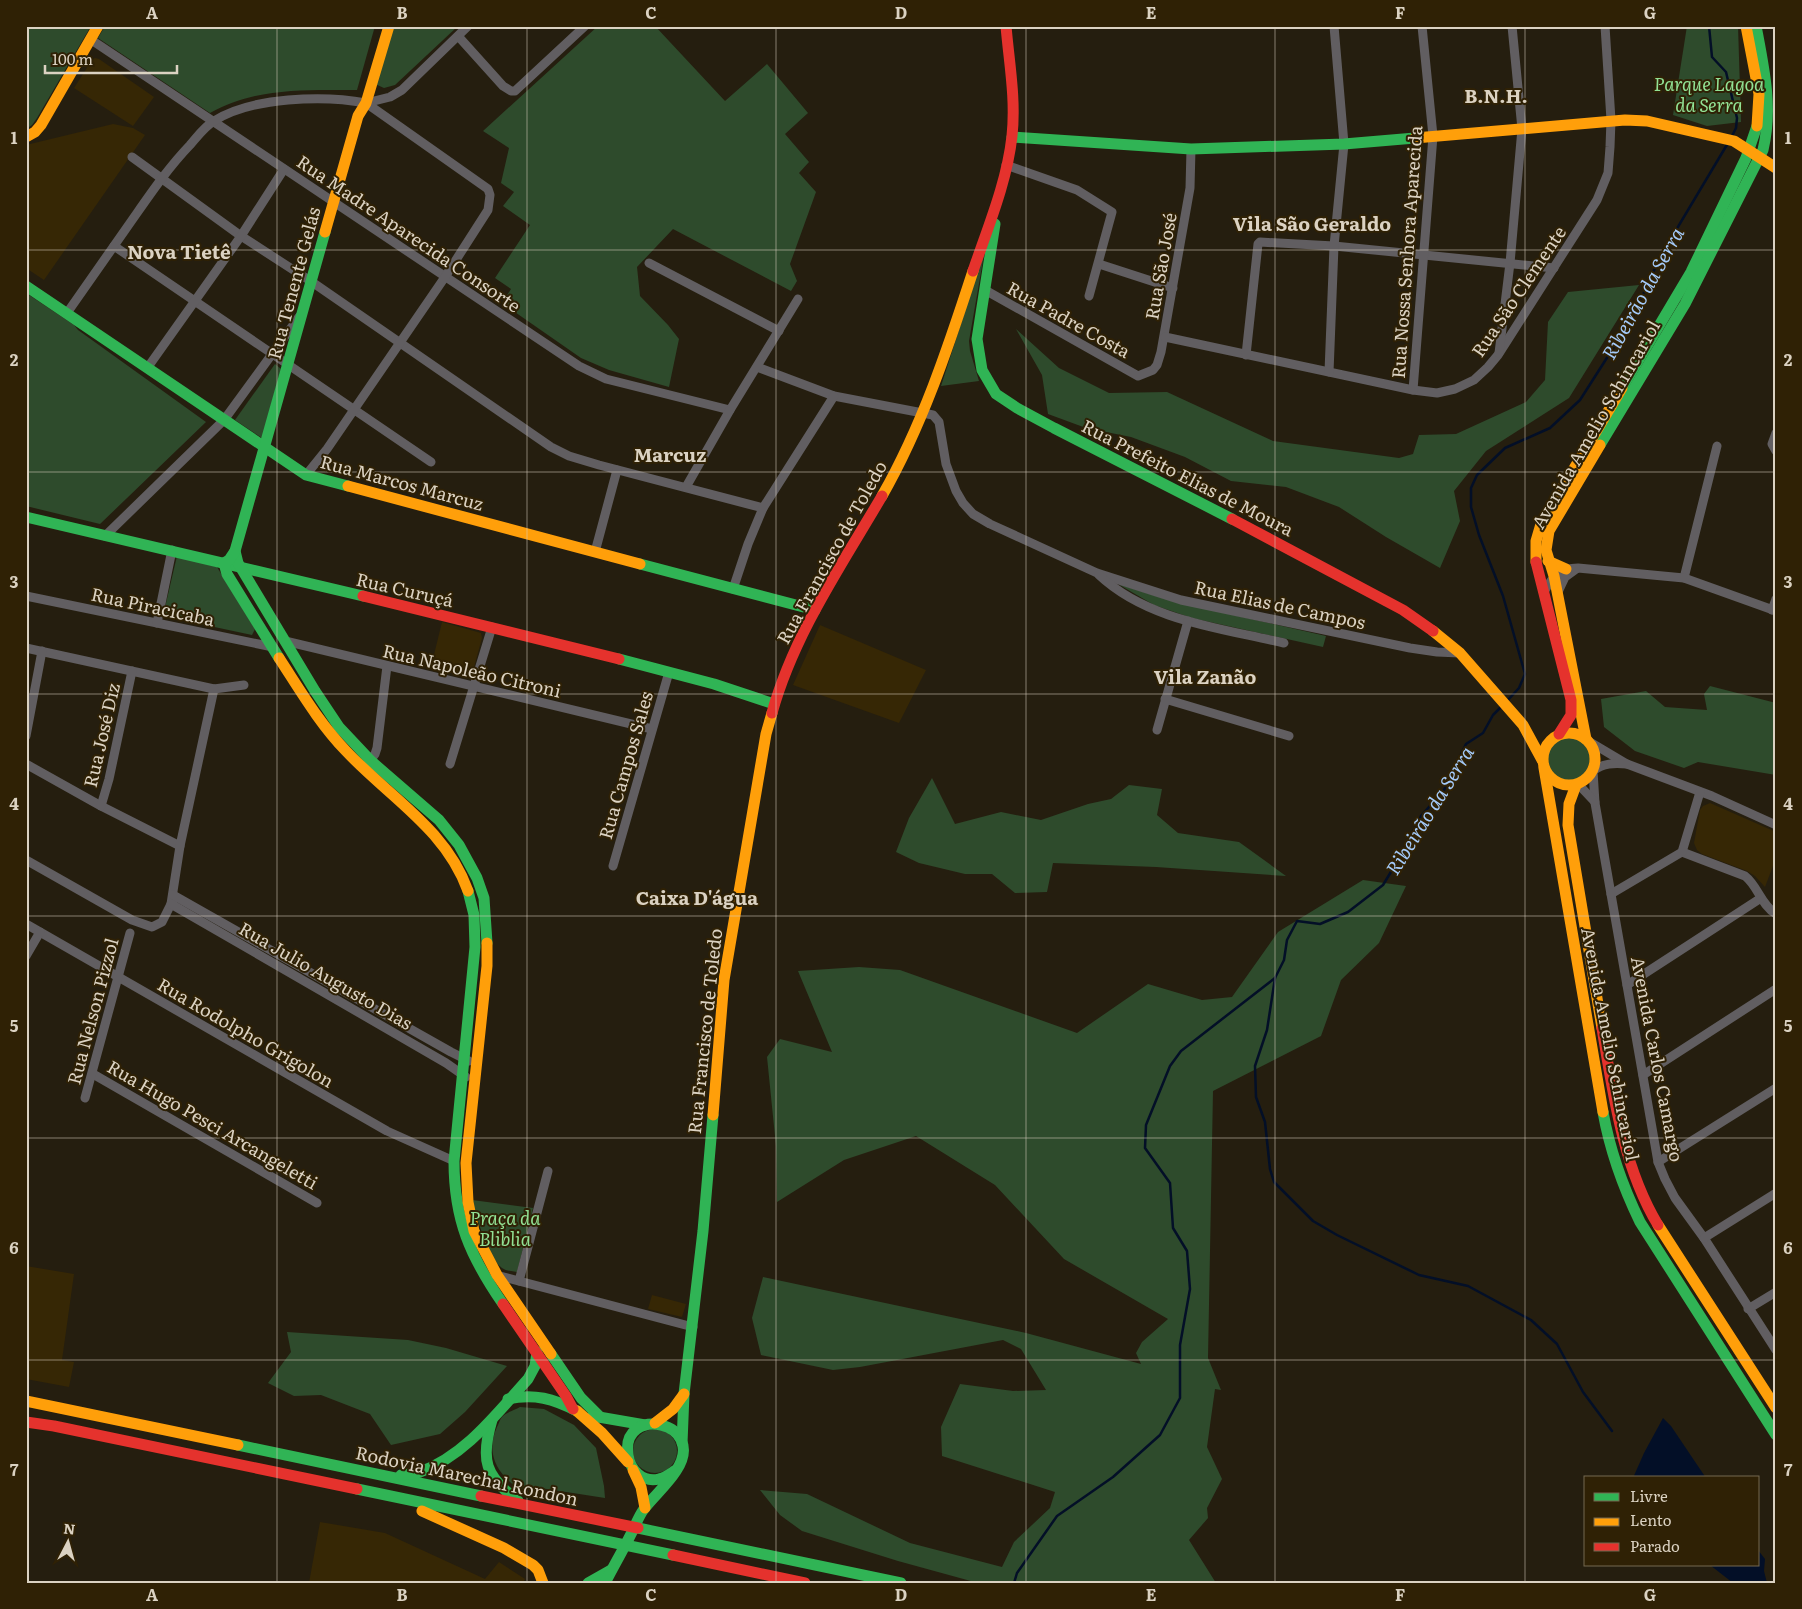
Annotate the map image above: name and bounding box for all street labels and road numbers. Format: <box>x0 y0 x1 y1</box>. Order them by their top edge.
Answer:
street label: Rua Nossa Senhora Aparecida <box>1384 124 1428 379</box>
street label: Rua Madre Aparecida Consorte <box>292 148 526 318</box>
street label: Rua Tenente Gelás <box>260 204 326 362</box>
street label: Rua São José <box>1137 210 1183 322</box>
street label: Rua São Clemente <box>1464 220 1572 362</box>
street label: Rua Padre Costa <box>1002 274 1136 364</box>
street label: Avenida Amelio Schincariol <box>1524 314 1666 534</box>
street label: Rua Prefeito Elias de Moura <box>1077 412 1299 542</box>
street label: Rua Marcos Marcuz <box>317 447 487 517</box>
street label: Rua Francisco de Toledo <box>769 455 893 649</box>
street label: Rua Curuçá <box>354 565 457 613</box>
street label: Rua Elias de Campos <box>1192 573 1368 635</box>
street label: Rua Piracicaba <box>89 580 218 632</box>
street label: Rua Napoleão Citroni <box>380 636 564 704</box>
street label: Rua José Diz <box>76 680 126 790</box>
street label: Rua Campos Sales <box>591 688 659 842</box>
street label: Rua Julio Augusto Dias <box>234 914 418 1036</box>
street label: Avenida Amelio Schincariol <box>1575 925 1647 1163</box>
street label: Rua Francisco de Toledo <box>680 927 728 1135</box>
street label: Rua Nelson Pizzol <box>59 935 125 1087</box>
street label: Avenida Carlos Camargo <box>1625 954 1691 1164</box>
street label: Rua Rodolpho Grigolon <box>153 970 339 1094</box>
street label: Rua Hugo Pesci Arcangeletti <box>103 1052 323 1196</box>
street label: Rodovia Marechal Rondon <box>353 1438 581 1512</box>

